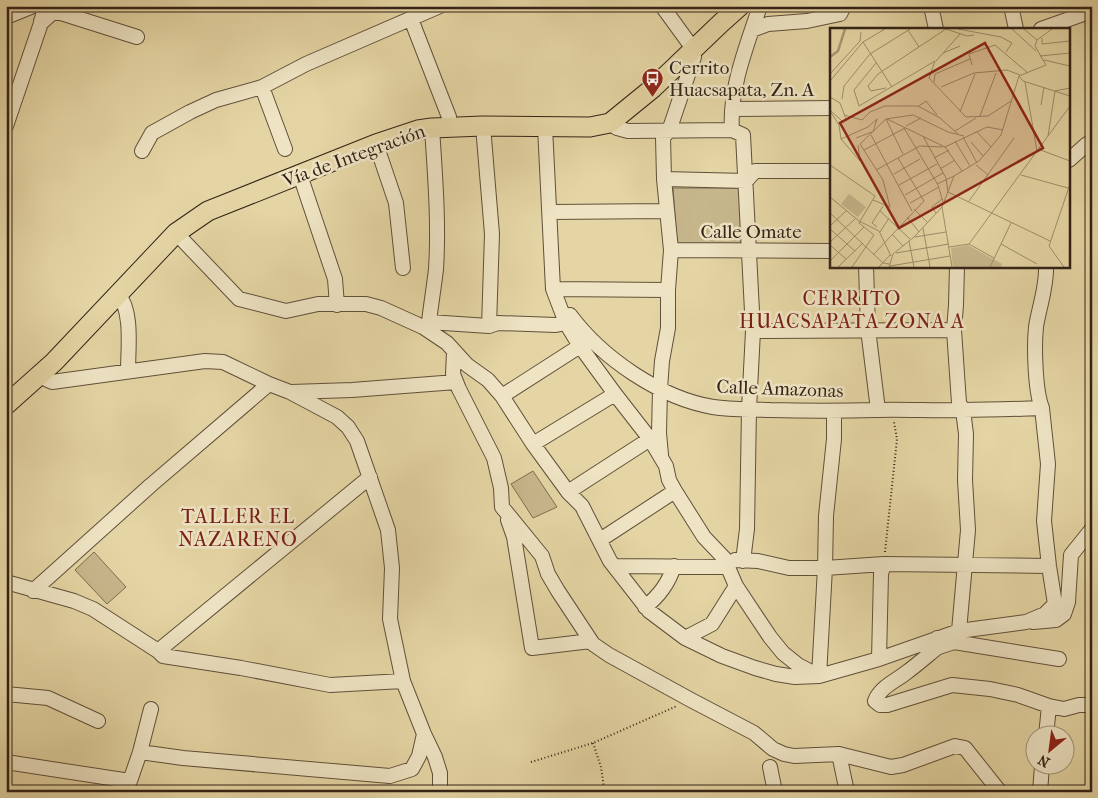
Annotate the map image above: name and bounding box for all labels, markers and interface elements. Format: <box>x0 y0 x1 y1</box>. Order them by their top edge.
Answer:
inset map <box>830 28 1070 268</box>
place label: Cerrito Huacsapata, Zn. A <box>669 57 815 101</box>
bus stop icon: Cerrito Huacsapata, Zn. A <box>641 67 665 98</box>
street label: Vía de Integración <box>279 120 428 192</box>
street label: Calle Omate <box>700 221 802 243</box>
district label: CERRITO HUACSAPATA ZONA A <box>739 287 965 333</box>
street label: Calle Amazonas <box>716 376 844 402</box>
district label: TALLER EL NAZARENO <box>178 505 298 551</box>
north arrow <box>1026 726 1076 776</box>
text: N <box>1035 751 1053 771</box>

